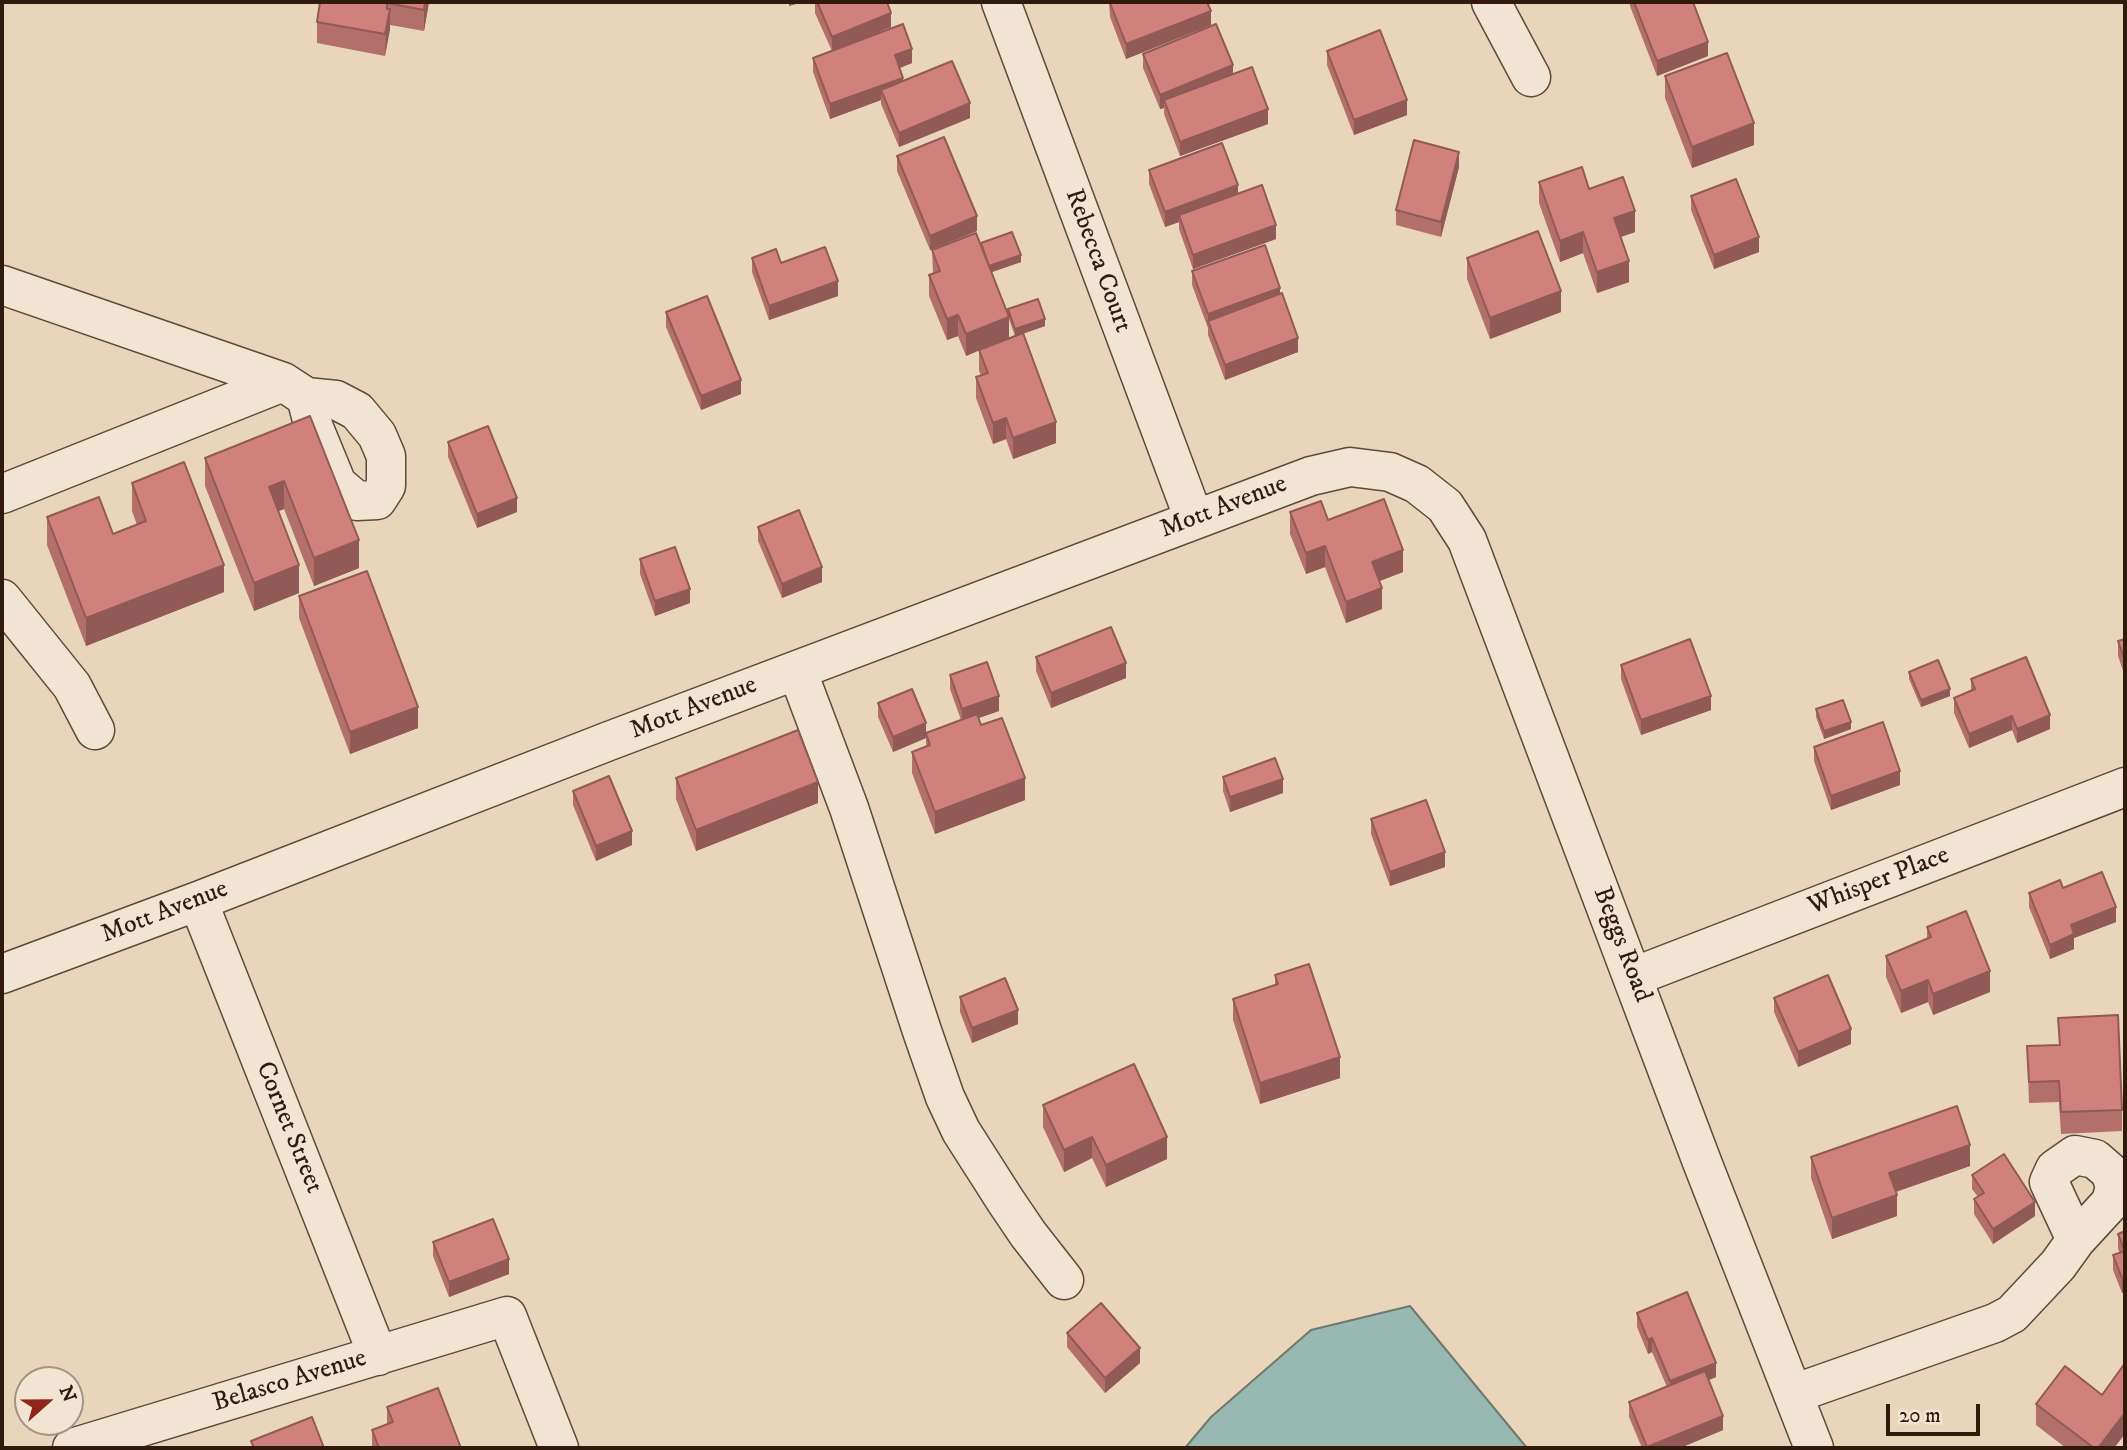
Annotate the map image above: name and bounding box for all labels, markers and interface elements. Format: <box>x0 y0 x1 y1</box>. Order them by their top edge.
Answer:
street label: Rebecca Court <box>1057 185 1137 337</box>
street label: Mott Avenue <box>1156 470 1292 546</box>
street label: Mott Avenue <box>626 671 762 747</box>
street label: Whisper Place <box>1804 841 1954 923</box>
street label: Mott Avenue <box>97 875 233 951</box>
street label: Beggs Road <box>1585 883 1657 1007</box>
street label: Cornet Street <box>247 1058 329 1198</box>
street label: Belasco Avenue <box>209 1344 371 1420</box>
north arrow <box>14 1366 84 1436</box>
text: N <box>54 1383 81 1405</box>
scale bar <box>1889 1390 1983 1434</box>
text: 20 m <box>1899 1403 1941 1429</box>

